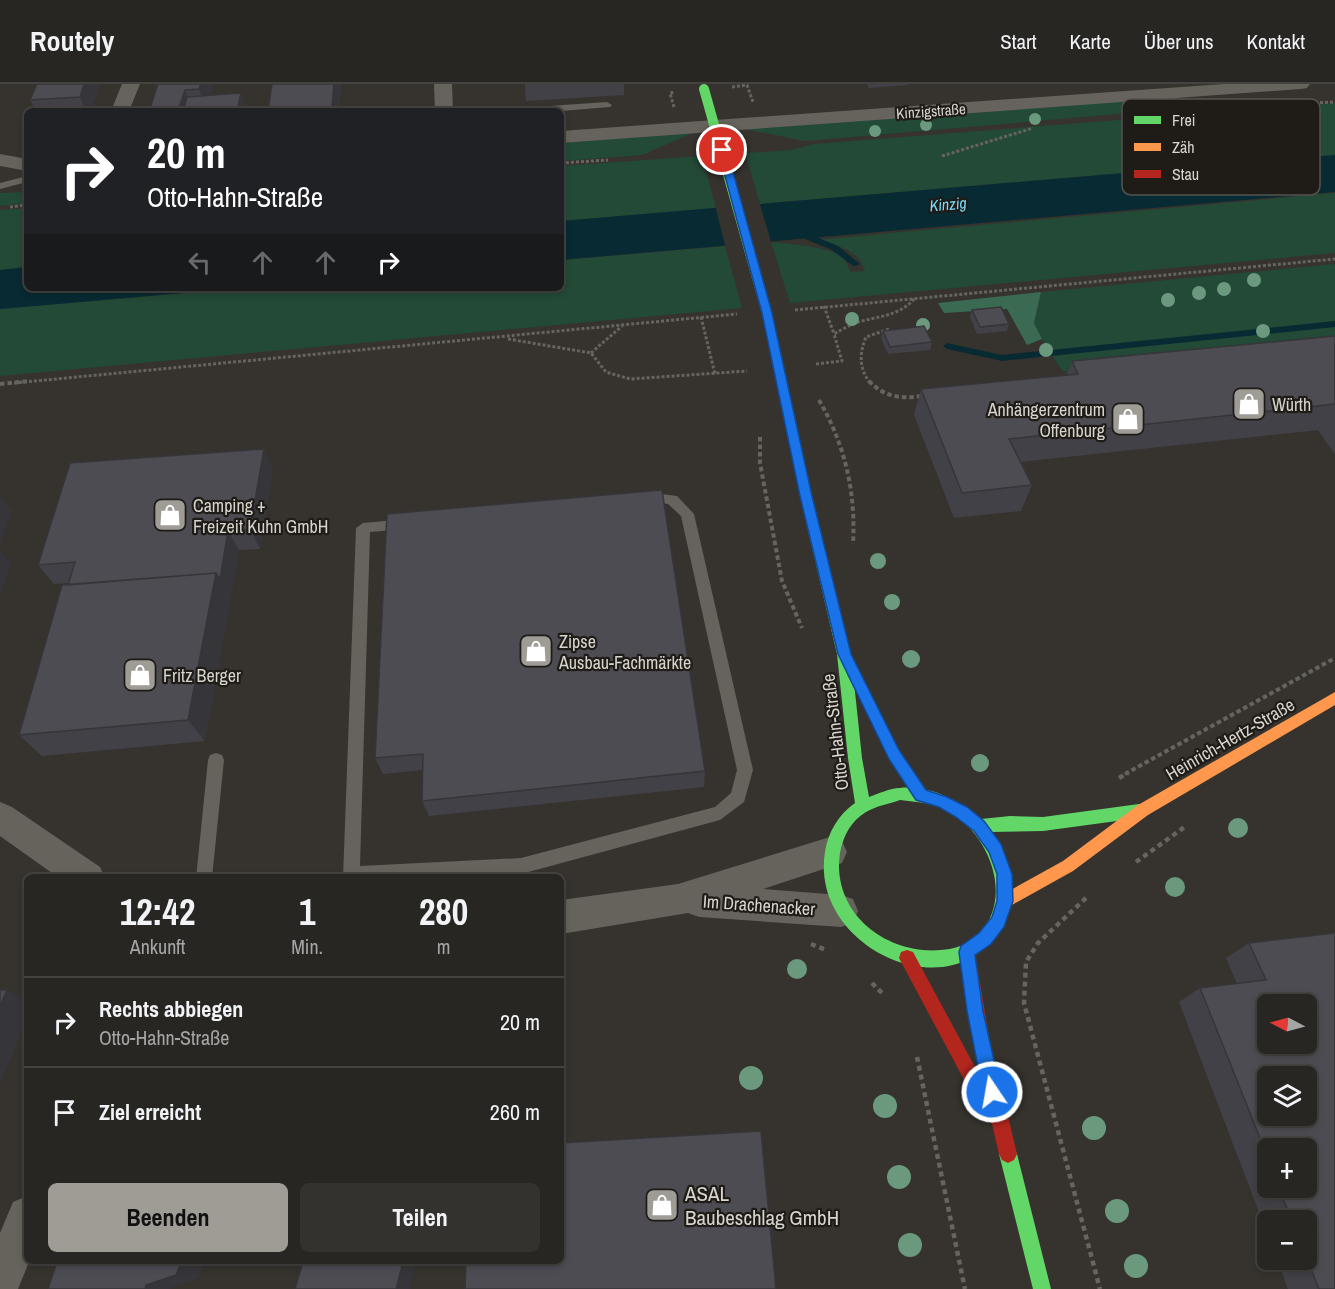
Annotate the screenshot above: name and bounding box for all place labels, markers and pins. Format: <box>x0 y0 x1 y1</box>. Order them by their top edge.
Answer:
pin <box>696 124 747 175</box>
shop icon: Würth <box>1231 386 1267 422</box>
place label: Würth <box>1272 392 1311 417</box>
place label: Anhängerzentrum Offenburg <box>987 397 1106 443</box>
shop icon: Anhängerzentrum Offenburg <box>1110 401 1146 437</box>
place label: Camping + Freizeit Kuhn GmbH <box>193 493 328 539</box>
shop icon: Camping + Freizeit Kuhn GmbH <box>152 497 188 533</box>
place label: Zipse Ausbau-Fachmärkte <box>558 629 691 675</box>
shop icon: Zipse Ausbau-Fachmärkte <box>518 633 554 669</box>
shop icon: Fritz Berger <box>122 657 158 693</box>
place label: Fritz Berger <box>163 663 241 688</box>
place label: ASAL Baubeschlag GmbH <box>684 1179 839 1232</box>
shop icon: ASAL Baubeschlag GmbH <box>644 1187 680 1223</box>

